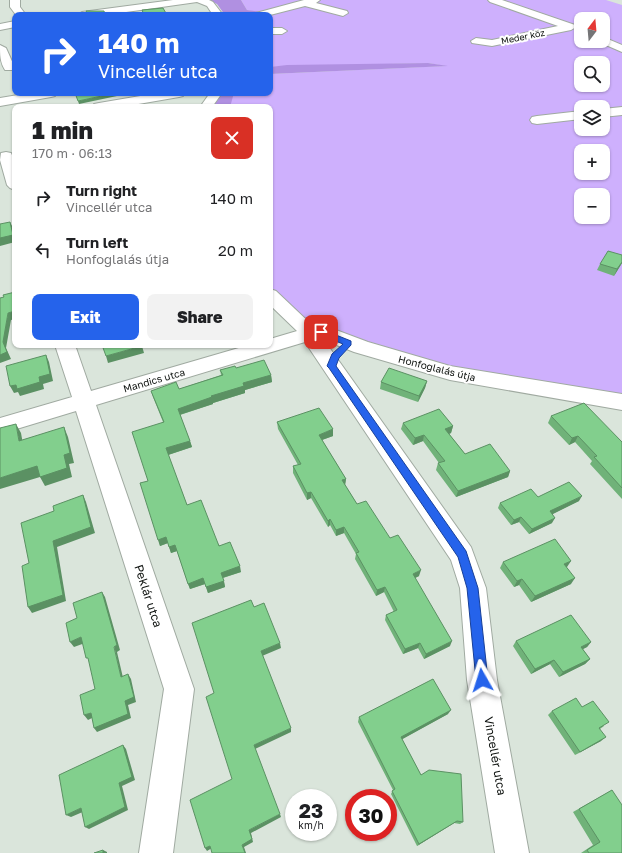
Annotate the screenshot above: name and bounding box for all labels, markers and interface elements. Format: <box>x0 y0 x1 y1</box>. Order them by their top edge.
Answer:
north arrow <box>574 12 610 48</box>
map controls <box>574 12 610 224</box>
text: 140 m <box>98 26 180 59</box>
street label: Meder köz <box>500 27 546 46</box>
icon: right <box>32 28 84 80</box>
button: search <box>574 56 610 92</box>
text: Vincellér utca <box>98 60 218 82</box>
button: layers <box>574 100 610 136</box>
text: 1 min <box>32 115 93 144</box>
button: close <box>211 117 253 159</box>
button: + <box>574 144 610 180</box>
text: 170 m · 06:13 <box>32 145 112 161</box>
text: Turn right <box>66 181 137 199</box>
icon: right <box>32 187 54 209</box>
button: − <box>574 188 610 224</box>
text: 140 m <box>210 189 253 207</box>
text: Vincellér utca <box>66 199 152 215</box>
text: Turn left <box>66 233 128 251</box>
icon: left <box>32 239 54 261</box>
text: 20 m <box>218 241 253 259</box>
text: Honfoglalás útja <box>66 251 169 267</box>
button: Exit <box>32 294 139 340</box>
button: Share <box>147 294 253 340</box>
pin <box>304 315 338 349</box>
icon: arrive <box>310 321 332 343</box>
street label: Honfoglalás útja <box>397 353 477 383</box>
street label: Mandics utca <box>122 365 186 395</box>
street label: Peklár utca <box>131 563 166 629</box>
position arrow <box>461 659 503 701</box>
street label: Vincellér utca <box>481 715 510 796</box>
speed limit sign: 30 <box>345 789 397 841</box>
text: 23 <box>299 798 323 822</box>
text: km/h <box>298 819 324 831</box>

